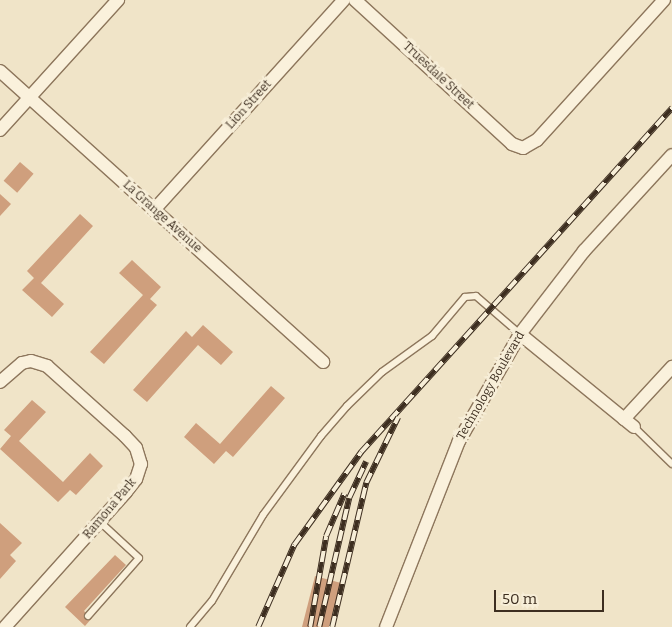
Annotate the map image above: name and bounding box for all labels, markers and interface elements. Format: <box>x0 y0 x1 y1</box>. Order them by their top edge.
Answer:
street label: Truesdale Street <box>400 40 476 112</box>
street label: Lion Street <box>223 78 275 132</box>
street label: La Grange Avenue <box>120 178 204 256</box>
street label: Technology Boulevard <box>454 329 528 443</box>
street label: Ramona Park <box>81 476 139 542</box>
scale bar <box>497 580 607 612</box>
text: 50 m <box>502 590 537 608</box>

